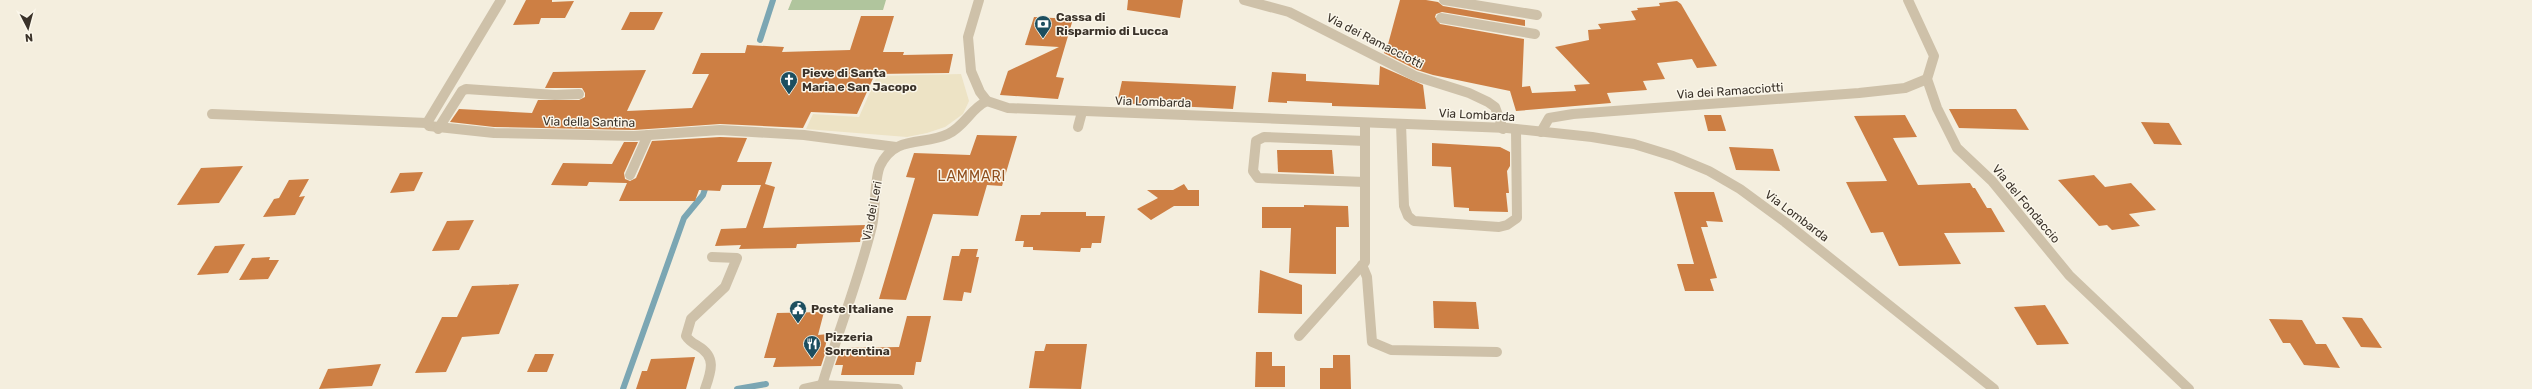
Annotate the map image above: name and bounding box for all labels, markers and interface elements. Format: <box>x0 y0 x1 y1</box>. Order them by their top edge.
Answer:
north arrow <box>8 8 48 48</box>
place label: Cassa di Risparmio di Lucca <box>1056 10 1168 38</box>
street label: Via dei Ramacciotti <box>1324 10 1426 72</box>
bank icon: Cassa di Risparmio di Lucca <box>1033 14 1053 39</box>
text: N <box>24 31 34 44</box>
place label: Pieve di Santa Maria e San Jacopo <box>802 66 917 94</box>
church icon: Pieve di Santa Maria e San Jacopo <box>779 70 799 95</box>
street label: Via dei Ramacciotti <box>1676 80 1784 102</box>
street label: Via Lombarda <box>1115 94 1191 110</box>
street label: Via Lombarda <box>1438 106 1516 124</box>
street label: Via della Santina <box>543 114 635 130</box>
street label: Via del Fondaccio <box>1989 162 2063 246</box>
district label: LAMMARI <box>938 168 1006 185</box>
street label: Via dei Leri <box>859 180 885 242</box>
street label: Via Lombarda <box>1762 187 1832 245</box>
public building icon: Poste Italiane <box>788 299 808 324</box>
place label: Poste Italiane <box>811 302 894 316</box>
place label: Pizzeria Sorrentina <box>825 330 890 358</box>
restaurant icon: Pizzeria Sorrentina <box>802 334 822 359</box>

